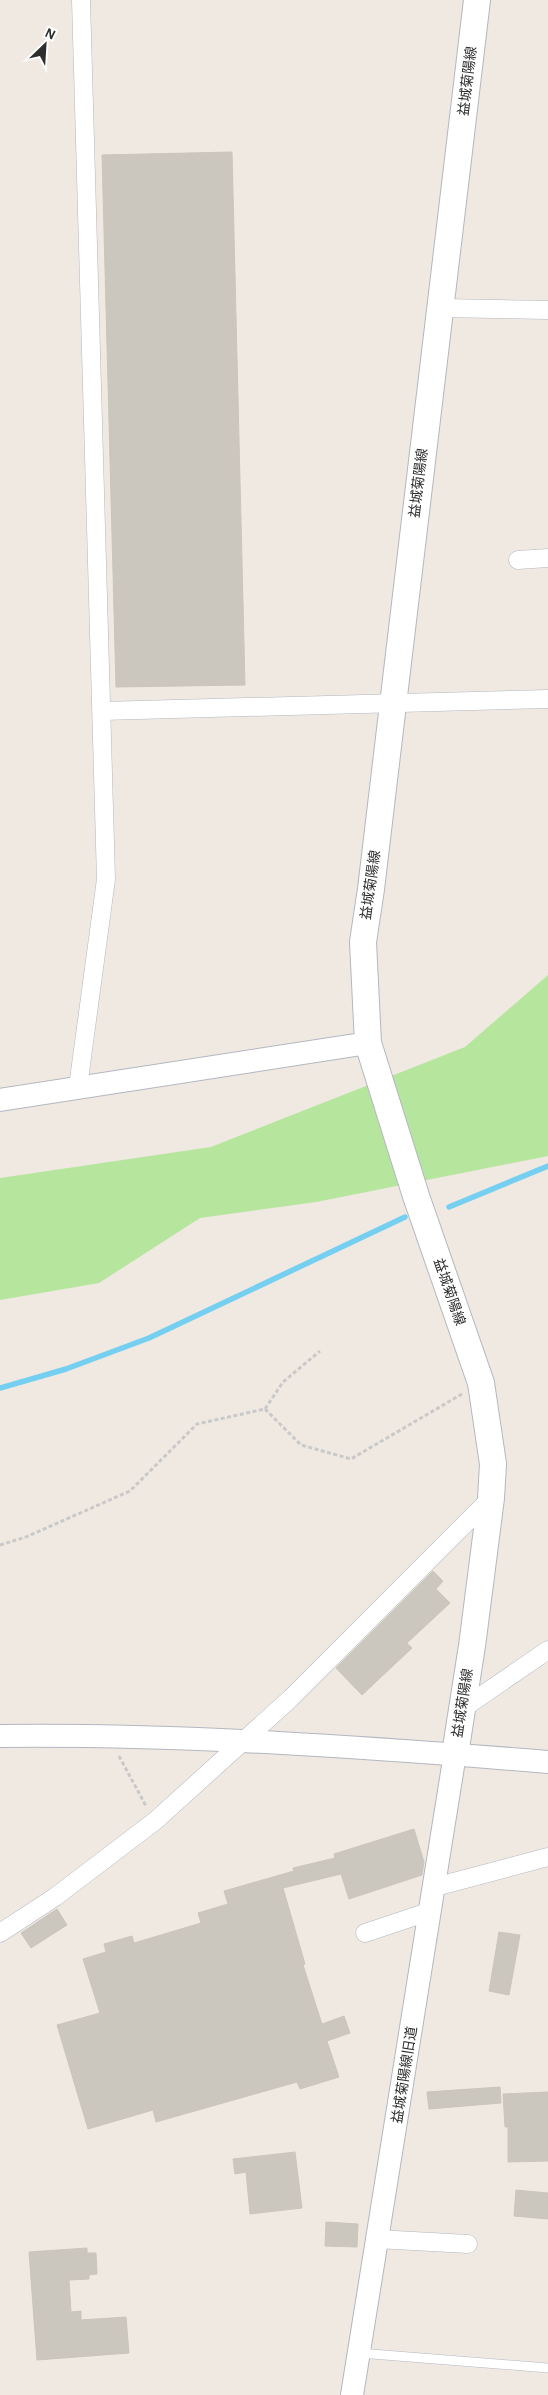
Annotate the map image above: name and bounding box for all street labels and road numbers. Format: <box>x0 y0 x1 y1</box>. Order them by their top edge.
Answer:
street label: 益城菊陽線 <box>456 45 479 117</box>
street label: 益城菊陽線 <box>407 447 430 519</box>
street label: 益城菊陽線 <box>358 849 383 921</box>
street label: 益城菊陽線 <box>431 1256 468 1327</box>
street label: 益城菊陽線 <box>450 1667 475 1739</box>
street label: 益城菊陽線旧道 <box>389 2025 420 2124</box>

